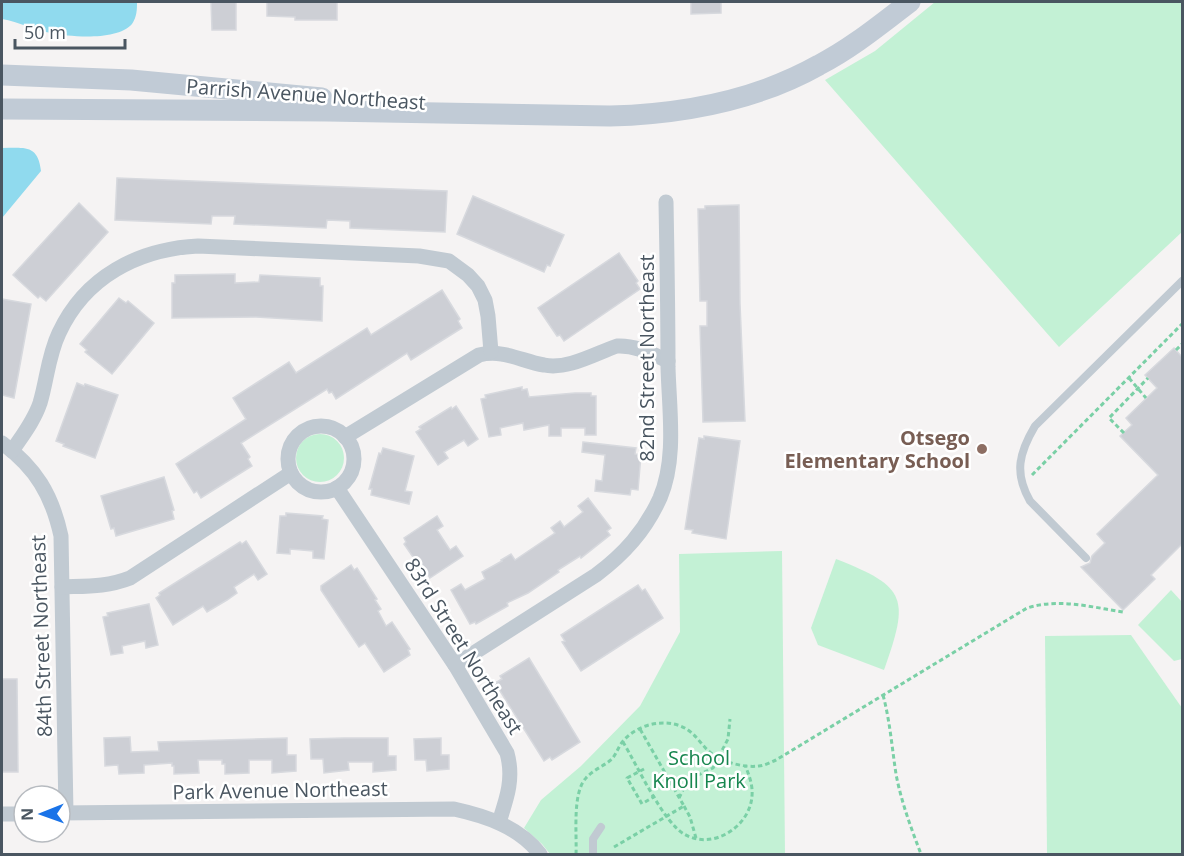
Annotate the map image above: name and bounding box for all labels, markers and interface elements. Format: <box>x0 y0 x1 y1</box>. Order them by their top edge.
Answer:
scale bar <box>15 12 124 50</box>
text: 50 m <box>24 20 66 44</box>
street label: Parrish Avenue Northeast <box>185 72 427 116</box>
street label: 82nd Street Northeast <box>633 254 660 462</box>
place label: Otsego Elementary School <box>785 424 970 474</box>
marker: Otsego Elementary School <box>975 442 989 456</box>
street label: 84th Street Northeast <box>24 534 58 738</box>
street label: 83rd Street Northeast <box>399 553 529 739</box>
park label: School Knoll Park <box>652 744 746 794</box>
street label: Park Avenue Northeast <box>172 775 388 805</box>
north arrow <box>12 784 72 844</box>
text: N <box>16 808 38 821</box>

